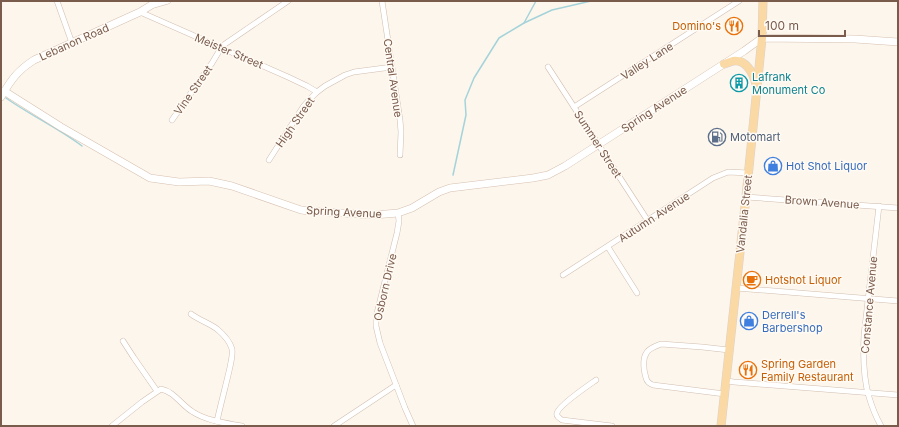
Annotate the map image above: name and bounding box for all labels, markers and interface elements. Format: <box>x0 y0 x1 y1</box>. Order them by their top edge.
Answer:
scale bar <box>759 12 845 38</box>
restaurant icon: Domino's <box>724 16 744 36</box>
text: 100 m <box>765 18 799 33</box>
place label: Domino's <box>672 19 721 33</box>
street label: Lebanon Road <box>37 20 111 64</box>
street label: Meister Street <box>193 30 266 72</box>
street label: Central Avenue <box>381 38 405 118</box>
street label: Valley Lane <box>618 39 676 83</box>
street label: Vine Street <box>171 62 215 117</box>
place label: Lafrank Monument Co <box>752 70 826 97</box>
building icon: Lafrank Monument Co <box>729 73 749 93</box>
street label: Spring Avenue <box>618 83 690 135</box>
street label: High Street <box>273 94 318 150</box>
street label: Summer Street <box>571 108 625 181</box>
fuel station icon: Motomart <box>707 127 727 147</box>
place label: Motomart <box>730 130 781 144</box>
shop icon: Hot Shot Liquor <box>763 156 783 176</box>
place label: Hot Shot Liquor <box>786 159 867 173</box>
street label: Vandalia Street <box>733 174 755 254</box>
street label: Autumn Avenue <box>616 189 692 245</box>
street label: Brown Avenue <box>784 192 860 212</box>
street label: Spring Avenue <box>306 203 382 221</box>
street label: Osborn Drive <box>370 252 400 322</box>
street label: Constance Avenue <box>858 256 880 354</box>
cafe icon: Hotshot Liquor <box>742 270 762 290</box>
place label: Hotshot Liquor <box>765 273 842 287</box>
place label: Derrell's Barbershop <box>762 308 823 335</box>
shop icon: Derrell's Barbershop <box>739 311 759 331</box>
place label: Spring Garden Family Restaurant <box>761 357 854 384</box>
restaurant icon: Spring Garden Family Restaurant <box>738 360 758 380</box>

